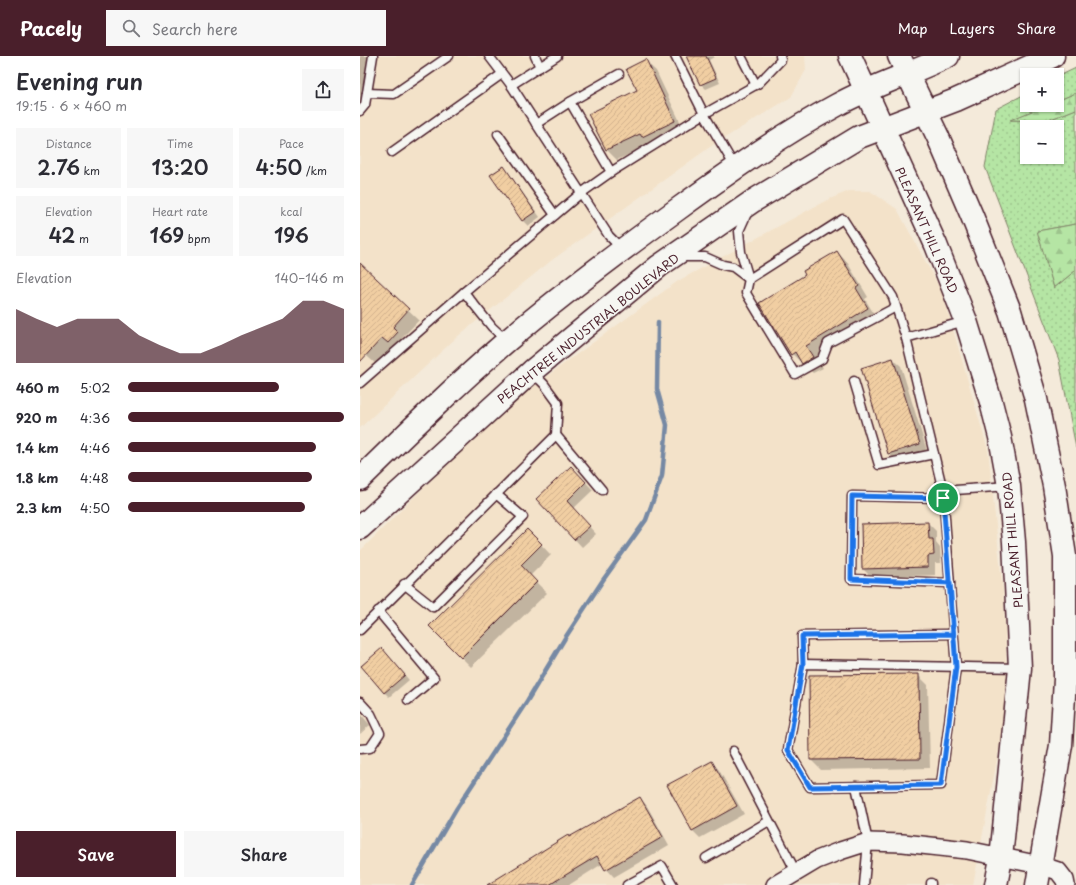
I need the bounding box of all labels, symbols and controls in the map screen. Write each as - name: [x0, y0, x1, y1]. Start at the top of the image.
- search box: [106, 10, 386, 46]
- text: Pacely: [20, 14, 82, 42]
- icon: search: [120, 17, 142, 39]
- text: Search here: [152, 17, 238, 40]
- text: Map: [898, 18, 928, 39]
- text: Layers: [950, 18, 995, 39]
- text: Share: [1017, 18, 1056, 39]
- text: Evening run: [16, 64, 143, 97]
- map controls: [1020, 68, 1064, 164]
- button: +: [1020, 68, 1064, 112]
- button: share: [302, 69, 344, 111]
- text: 19:15 · 6 × 460 m: [16, 96, 127, 115]
- button: −: [1020, 120, 1064, 164]
- text: Distance: [46, 135, 92, 152]
- text: Time: [167, 135, 193, 152]
- text: Pace: [279, 135, 304, 152]
- text: 2.76: [37, 152, 80, 182]
- text: 13:20: [152, 152, 208, 182]
- text: 4:50: [256, 152, 302, 182]
- text: km: [80, 162, 100, 179]
- text: /km: [302, 162, 327, 179]
- street label: PLEASANT HILL ROAD: [891, 164, 963, 296]
- text: Elevation: [45, 203, 92, 220]
- text: Heart rate: [152, 203, 208, 220]
- text: kcal: [280, 203, 302, 220]
- text: 42: [48, 220, 75, 250]
- text: 169: [149, 220, 184, 250]
- text: 196: [274, 220, 309, 250]
- text: m: [75, 230, 89, 247]
- text: bpm: [184, 230, 211, 247]
- street label: PEACHTREE INDUSTRIAL BOULEVARD: [493, 249, 683, 407]
- text: Elevation: [16, 268, 72, 287]
- text: 140–146 m: [274, 268, 344, 287]
- text: 460 m: [16, 378, 59, 397]
- text: 5:02: [80, 378, 110, 397]
- text: 920 m: [16, 408, 57, 427]
- text: 4:36: [80, 408, 110, 427]
- text: 1.4 km: [16, 438, 59, 457]
- text: 4:46: [80, 438, 110, 457]
- text: 1.8 km: [16, 468, 58, 487]
- text: 4:48: [80, 468, 109, 487]
- street label: PLEASANT HILL ROAD: [997, 471, 1027, 609]
- pin: [926, 481, 960, 515]
- icon: arrive: [932, 487, 954, 509]
- text: 2.3 km: [16, 498, 62, 517]
- text: 4:50: [80, 498, 110, 517]
- button: Save: [16, 831, 176, 877]
- button: Share: [184, 831, 344, 877]

